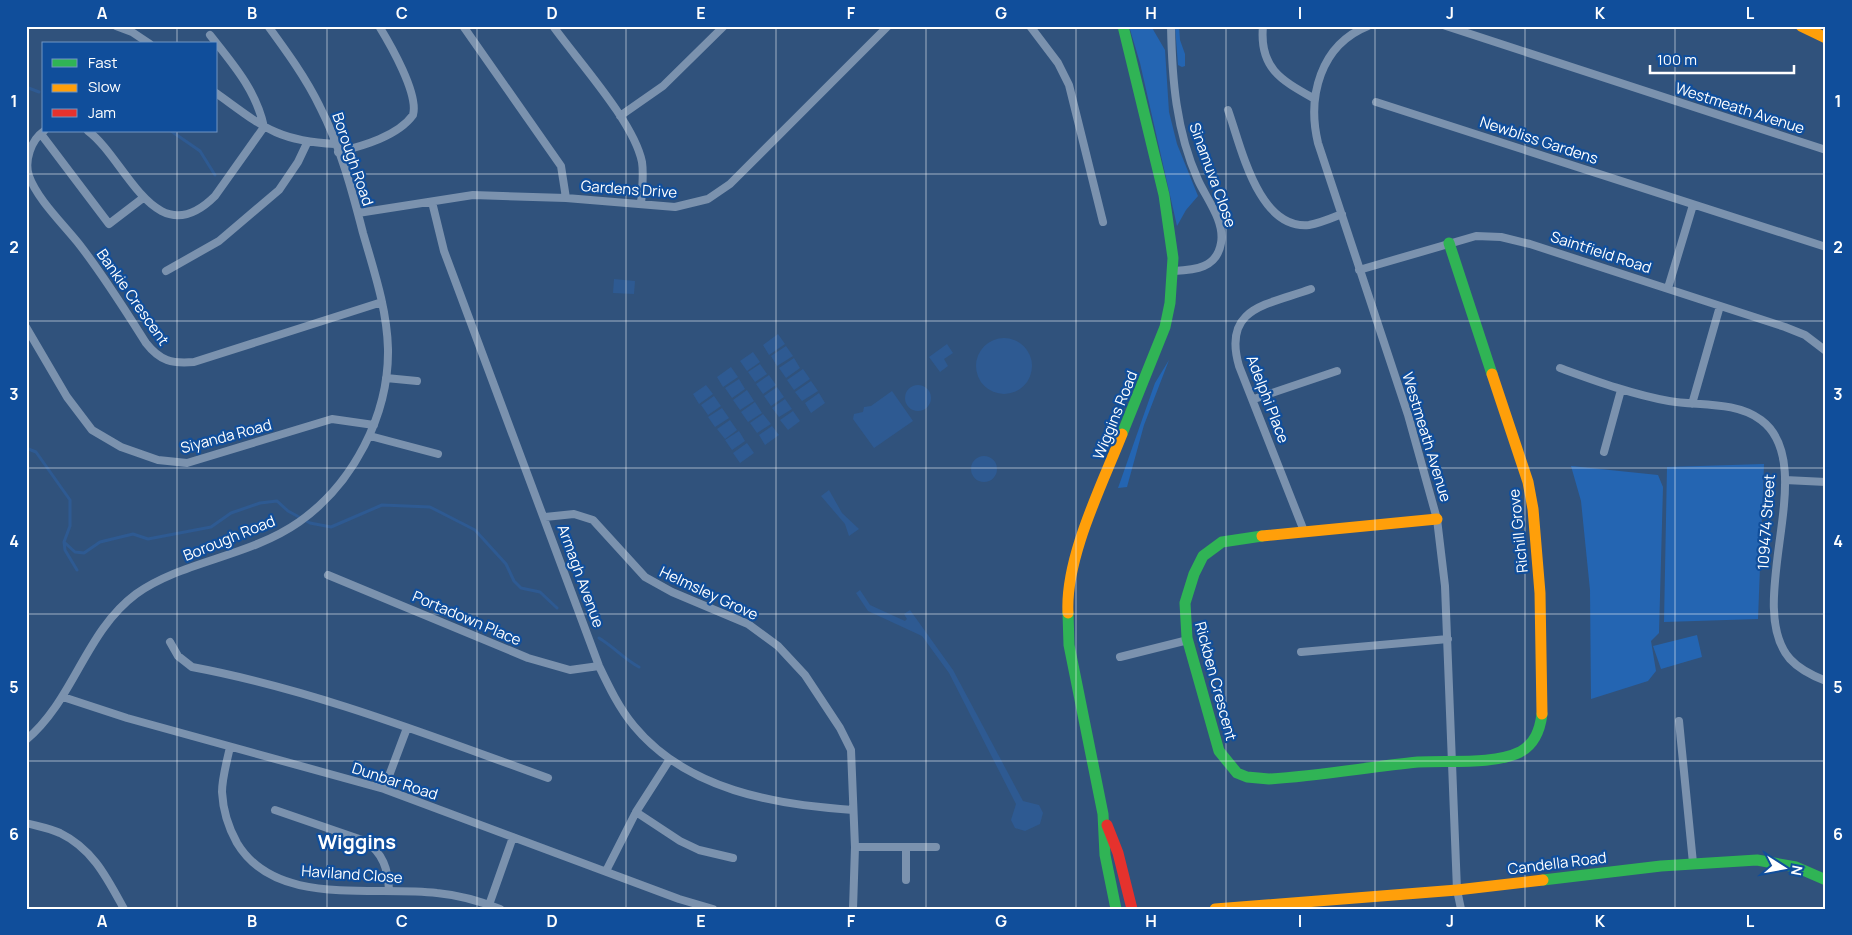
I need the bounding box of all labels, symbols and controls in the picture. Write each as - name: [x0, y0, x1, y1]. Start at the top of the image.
- text: A: [97, 2, 108, 24]
- text: B: [247, 2, 257, 24]
- text: C: [396, 2, 408, 24]
- text: D: [546, 2, 558, 24]
- text: E: [696, 2, 706, 24]
- text: F: [847, 2, 856, 24]
- text: G: [995, 2, 1007, 24]
- text: H: [1145, 2, 1157, 24]
- text: I: [1298, 2, 1302, 24]
- text: J: [1446, 2, 1454, 24]
- text: K: [1595, 2, 1606, 24]
- text: L: [1746, 2, 1755, 24]
- legend: [42, 42, 218, 132]
- scale bar: [1650, 42, 1793, 74]
- text: 100 m: [1657, 49, 1697, 70]
- text: Fast: [88, 52, 117, 73]
- text: Slow: [88, 76, 121, 97]
- street label: Westmeath Avenue: [1673, 77, 1808, 139]
- text: 1: [10, 90, 18, 112]
- text: 1: [1834, 90, 1842, 112]
- text: Jam: [88, 102, 116, 123]
- street label: Borough Road: [327, 110, 379, 208]
- street label: Newbliss Gardens: [1477, 111, 1601, 169]
- street label: Sinamuva Close: [1184, 120, 1242, 230]
- street label: Gardens Drive: [580, 175, 678, 203]
- street label: Saintfield Road: [1548, 226, 1654, 278]
- text: 2: [9, 236, 19, 258]
- text: 2: [1833, 236, 1843, 258]
- street label: Bankie Crescent: [92, 245, 174, 349]
- street label: Adelphi Place: [1242, 352, 1294, 446]
- street label: Wiggins Road: [1088, 368, 1142, 462]
- street label: Westmeath Avenue: [1397, 370, 1457, 505]
- text: 3: [9, 383, 19, 405]
- text: 3: [1833, 383, 1843, 405]
- street label: Siyanda Road: [178, 414, 274, 458]
- street label: 109474 Street: [1752, 473, 1780, 571]
- street label: Richill Grove: [1503, 488, 1533, 574]
- street label: Borough Road: [180, 510, 278, 566]
- street label: Armagh Avenue: [553, 522, 609, 631]
- text: 4: [9, 530, 19, 552]
- text: 4: [1833, 530, 1843, 552]
- street label: Helmsley Grove: [656, 561, 762, 625]
- street label: Portadown Place: [409, 586, 525, 650]
- street label: Rickben Crescent: [1190, 619, 1242, 743]
- text: 5: [9, 676, 19, 698]
- text: 5: [1833, 676, 1843, 698]
- street label: Dunbar Road: [349, 757, 441, 805]
- text: 6: [9, 823, 19, 845]
- text: 6: [1833, 823, 1843, 845]
- district label: Wiggins: [318, 828, 396, 855]
- north arrow: [1760, 842, 1810, 892]
- street label: Candella Road: [1506, 847, 1608, 879]
- street label: Haviland Close: [301, 860, 404, 888]
- text: N: [1787, 864, 1808, 877]
- text: A: [97, 910, 108, 932]
- text: B: [247, 910, 257, 932]
- text: C: [396, 910, 408, 932]
- text: D: [546, 910, 558, 932]
- text: E: [696, 910, 706, 932]
- text: F: [847, 910, 856, 932]
- text: G: [995, 910, 1007, 932]
- text: H: [1145, 910, 1157, 932]
- text: I: [1298, 910, 1302, 932]
- text: J: [1446, 910, 1454, 932]
- text: K: [1595, 910, 1606, 932]
- text: L: [1746, 910, 1755, 932]

